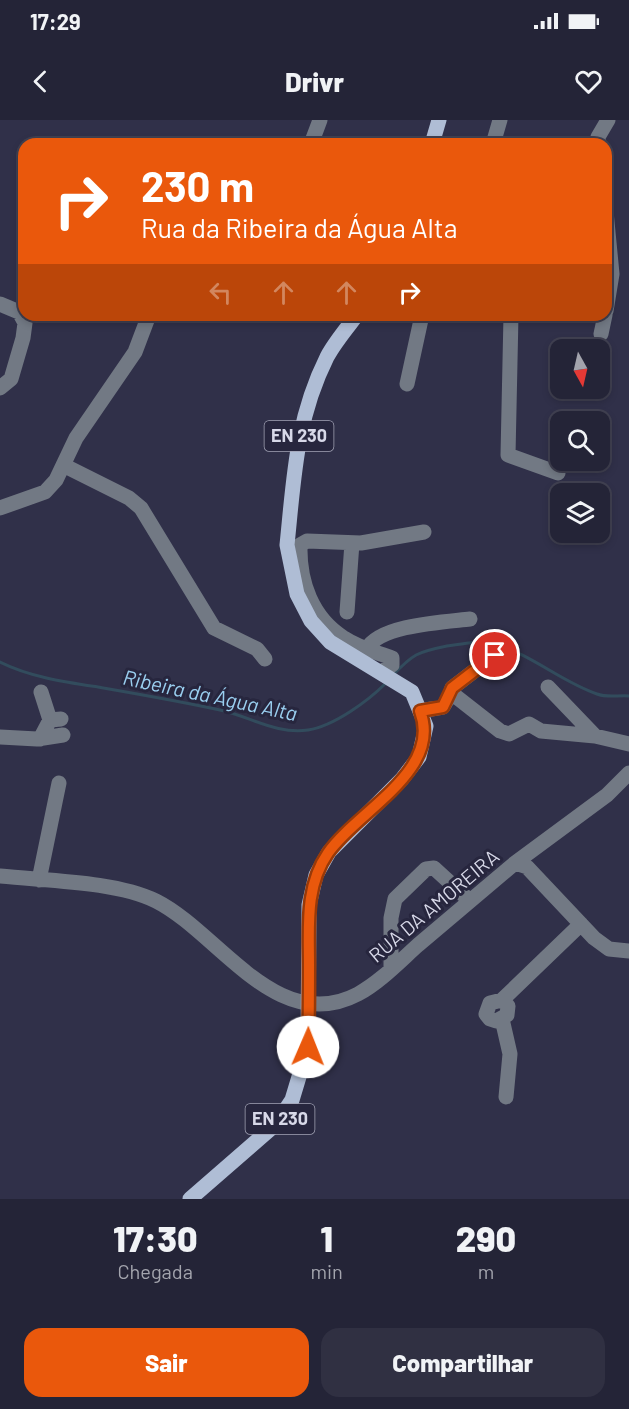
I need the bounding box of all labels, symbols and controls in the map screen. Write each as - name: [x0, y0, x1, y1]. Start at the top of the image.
- text: 17:29: [30, 8, 81, 34]
- icon: back: [24, 65, 57, 98]
- text: Drivr: [285, 65, 344, 97]
- icon: heart: [572, 65, 605, 98]
- text: 230 m: [141, 160, 254, 210]
- icon: right: [42, 162, 120, 240]
- text: Rua da Ribeira da Água Alta: [141, 211, 457, 243]
- icon: left: [204, 276, 237, 309]
- icon: ahead: [267, 276, 300, 309]
- icon: ahead: [330, 276, 363, 309]
- icon: right: [393, 276, 426, 309]
- north arrow: [550, 339, 610, 399]
- map controls: [550, 339, 610, 543]
- button: search: [550, 411, 610, 471]
- road number: EN 230: [264, 421, 334, 451]
- button: layers: [550, 483, 610, 543]
- pin: [469, 629, 520, 680]
- icon: arrive: [478, 638, 511, 671]
- water label: Ribeira da Água Alta: [121, 664, 300, 725]
- street label: RUA DA AMOREIRA: [363, 844, 503, 967]
- position arrow: [276, 1015, 340, 1079]
- road number: EN 230: [246, 1104, 314, 1134]
- text: 17:30: [113, 1216, 198, 1259]
- text: 1: [320, 1216, 333, 1259]
- text: 290: [456, 1216, 516, 1259]
- text: Chegada: [117, 1259, 193, 1283]
- text: min: [310, 1259, 343, 1283]
- text: m: [478, 1259, 494, 1283]
- button: Sair: [24, 1328, 309, 1397]
- button: Compartilhar: [321, 1328, 605, 1397]

